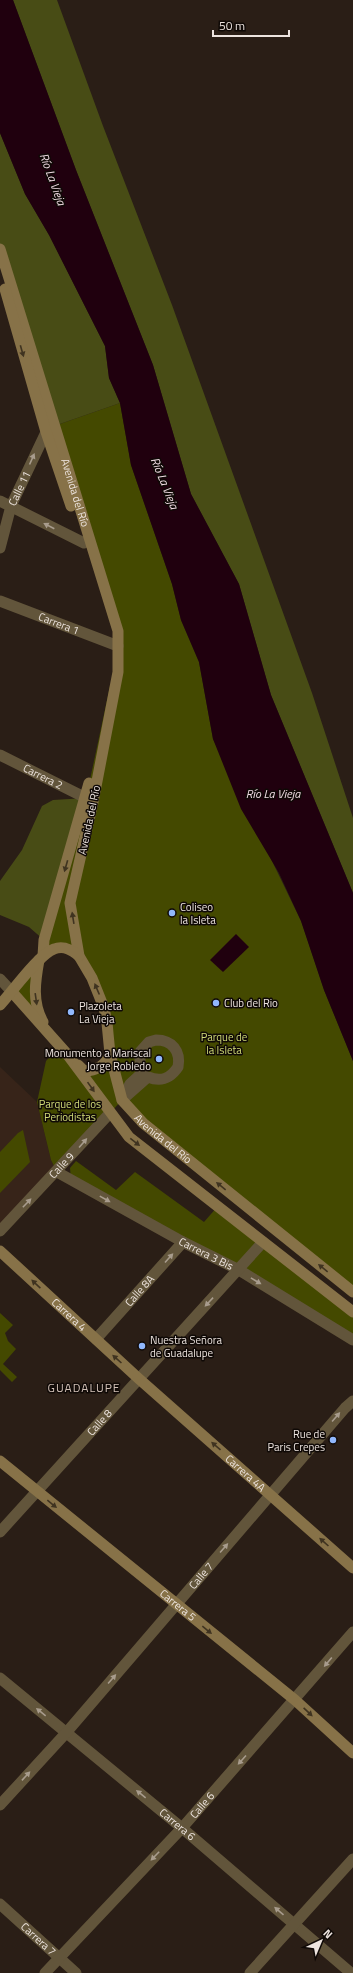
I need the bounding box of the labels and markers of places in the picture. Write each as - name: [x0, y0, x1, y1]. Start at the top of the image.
- place label: Coliseo la Isleta: [180, 899, 216, 928]
- marker: Coliseo la Isleta: [167, 908, 177, 918]
- place label: Club del Rio: [224, 995, 278, 1011]
- place label: Plazoleta La Vieja: [79, 998, 122, 1027]
- marker: Club del Rio: [211, 998, 221, 1008]
- marker: Plazoleta La Vieja: [66, 1007, 76, 1017]
- place label: Monumento a Mariscal Jorge Robledo: [45, 1045, 151, 1074]
- marker: Monumento a Mariscal Jorge Robledo: [154, 1054, 164, 1064]
- place label: Nuestra Señora de Guadalupe: [150, 1332, 223, 1361]
- marker: Nuestra Señora de Guadalupe: [137, 1341, 147, 1351]
- place label: Rue de Paris Crepes: [268, 1426, 325, 1455]
- marker: Rue de Paris Crepes: [328, 1435, 338, 1445]

